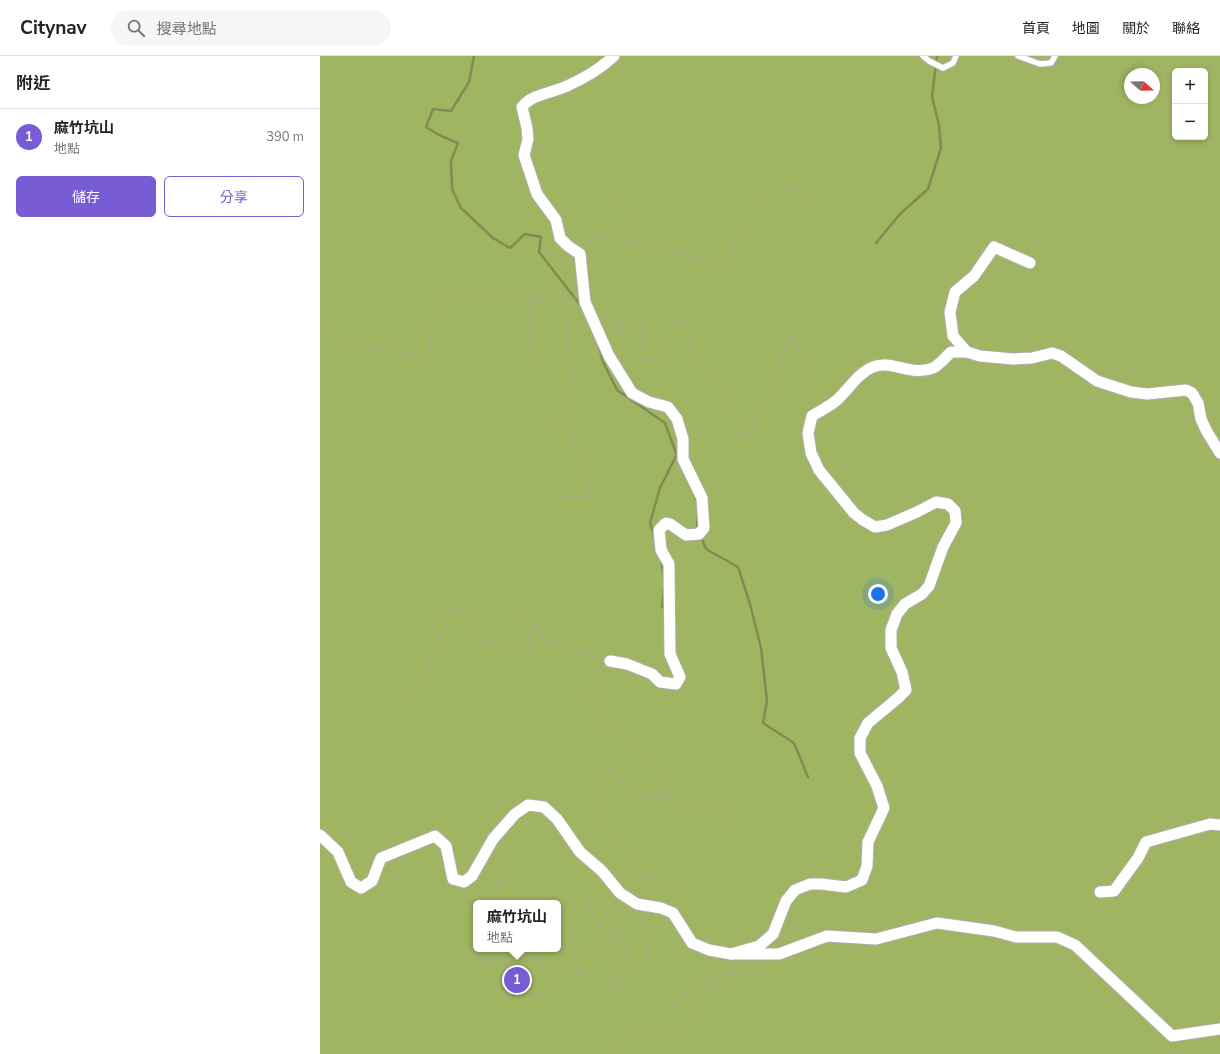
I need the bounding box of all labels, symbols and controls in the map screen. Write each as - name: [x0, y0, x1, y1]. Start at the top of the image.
- search box: [111, 10, 391, 46]
- text: Citynav: [20, 15, 87, 41]
- icon: search: [125, 17, 147, 39]
- text: 搜尋地點: [157, 19, 217, 39]
- text: 首頁: [1022, 19, 1050, 38]
- text: 地圖: [1072, 19, 1100, 38]
- text: 關於: [1122, 19, 1150, 38]
- text: 聯絡: [1172, 19, 1200, 38]
- north arrow: [1124, 68, 1160, 104]
- map controls: [1172, 68, 1208, 140]
- button: +: [1172, 68, 1208, 104]
- text: 附近: [16, 72, 50, 95]
- button: −: [1172, 104, 1208, 140]
- text: 麻竹坑山: [54, 118, 114, 138]
- text: 1: [25, 128, 33, 146]
- text: 390 m: [266, 128, 304, 146]
- text: 地點: [54, 140, 80, 158]
- button: 儲存: [16, 176, 156, 217]
- button: 分享: [164, 176, 304, 217]
- your location: [868, 584, 888, 604]
- popup: [473, 900, 561, 952]
- text: 麻竹坑山: [487, 907, 547, 927]
- text: 地點: [487, 929, 513, 947]
- pin: 1: [504, 965, 530, 995]

